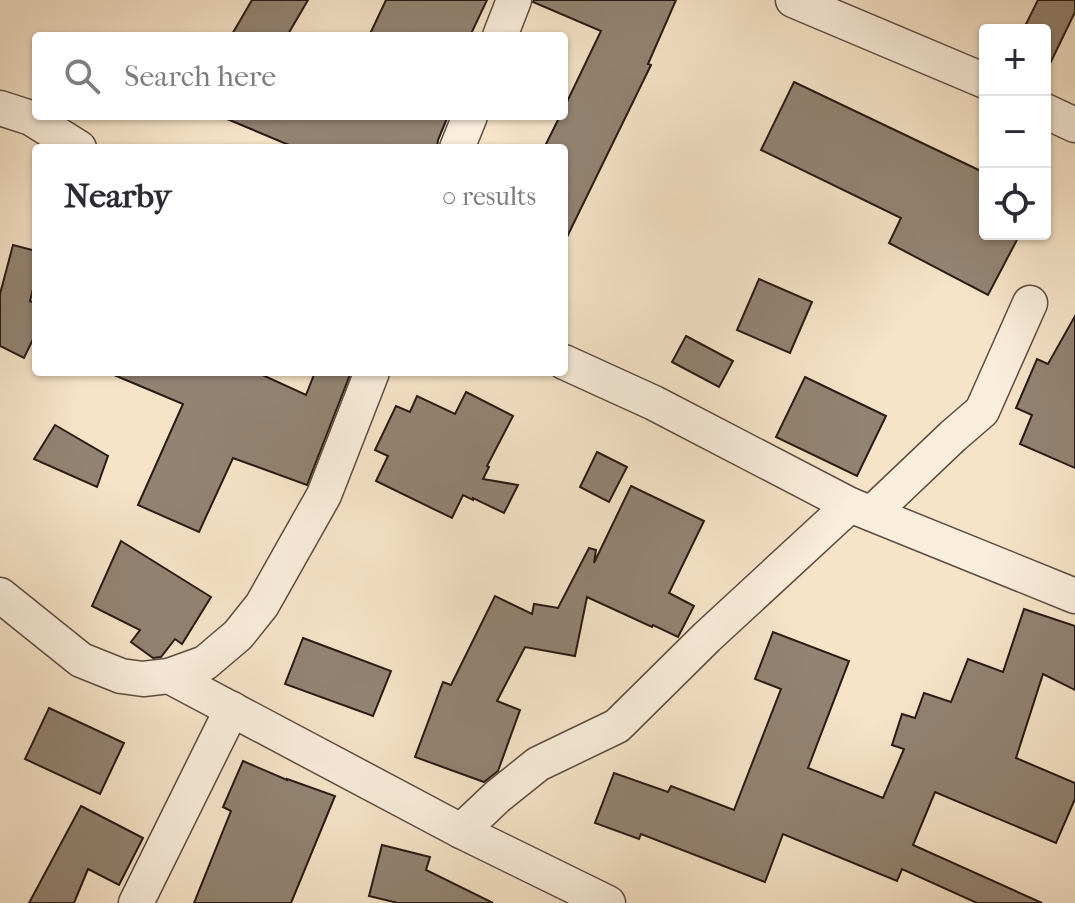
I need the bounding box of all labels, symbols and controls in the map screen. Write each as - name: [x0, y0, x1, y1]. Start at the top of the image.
- map controls: [979, 24, 1051, 240]
- button: +: [979, 24, 1051, 96]
- search box: [32, 32, 568, 120]
- icon: search: [60, 54, 104, 98]
- text: Search here: [124, 59, 276, 94]
- button: −: [979, 96, 1051, 168]
- button: locate: [979, 168, 1051, 240]
- text: Nearby: [64, 176, 171, 216]
- text: 0 results: [442, 181, 536, 212]

